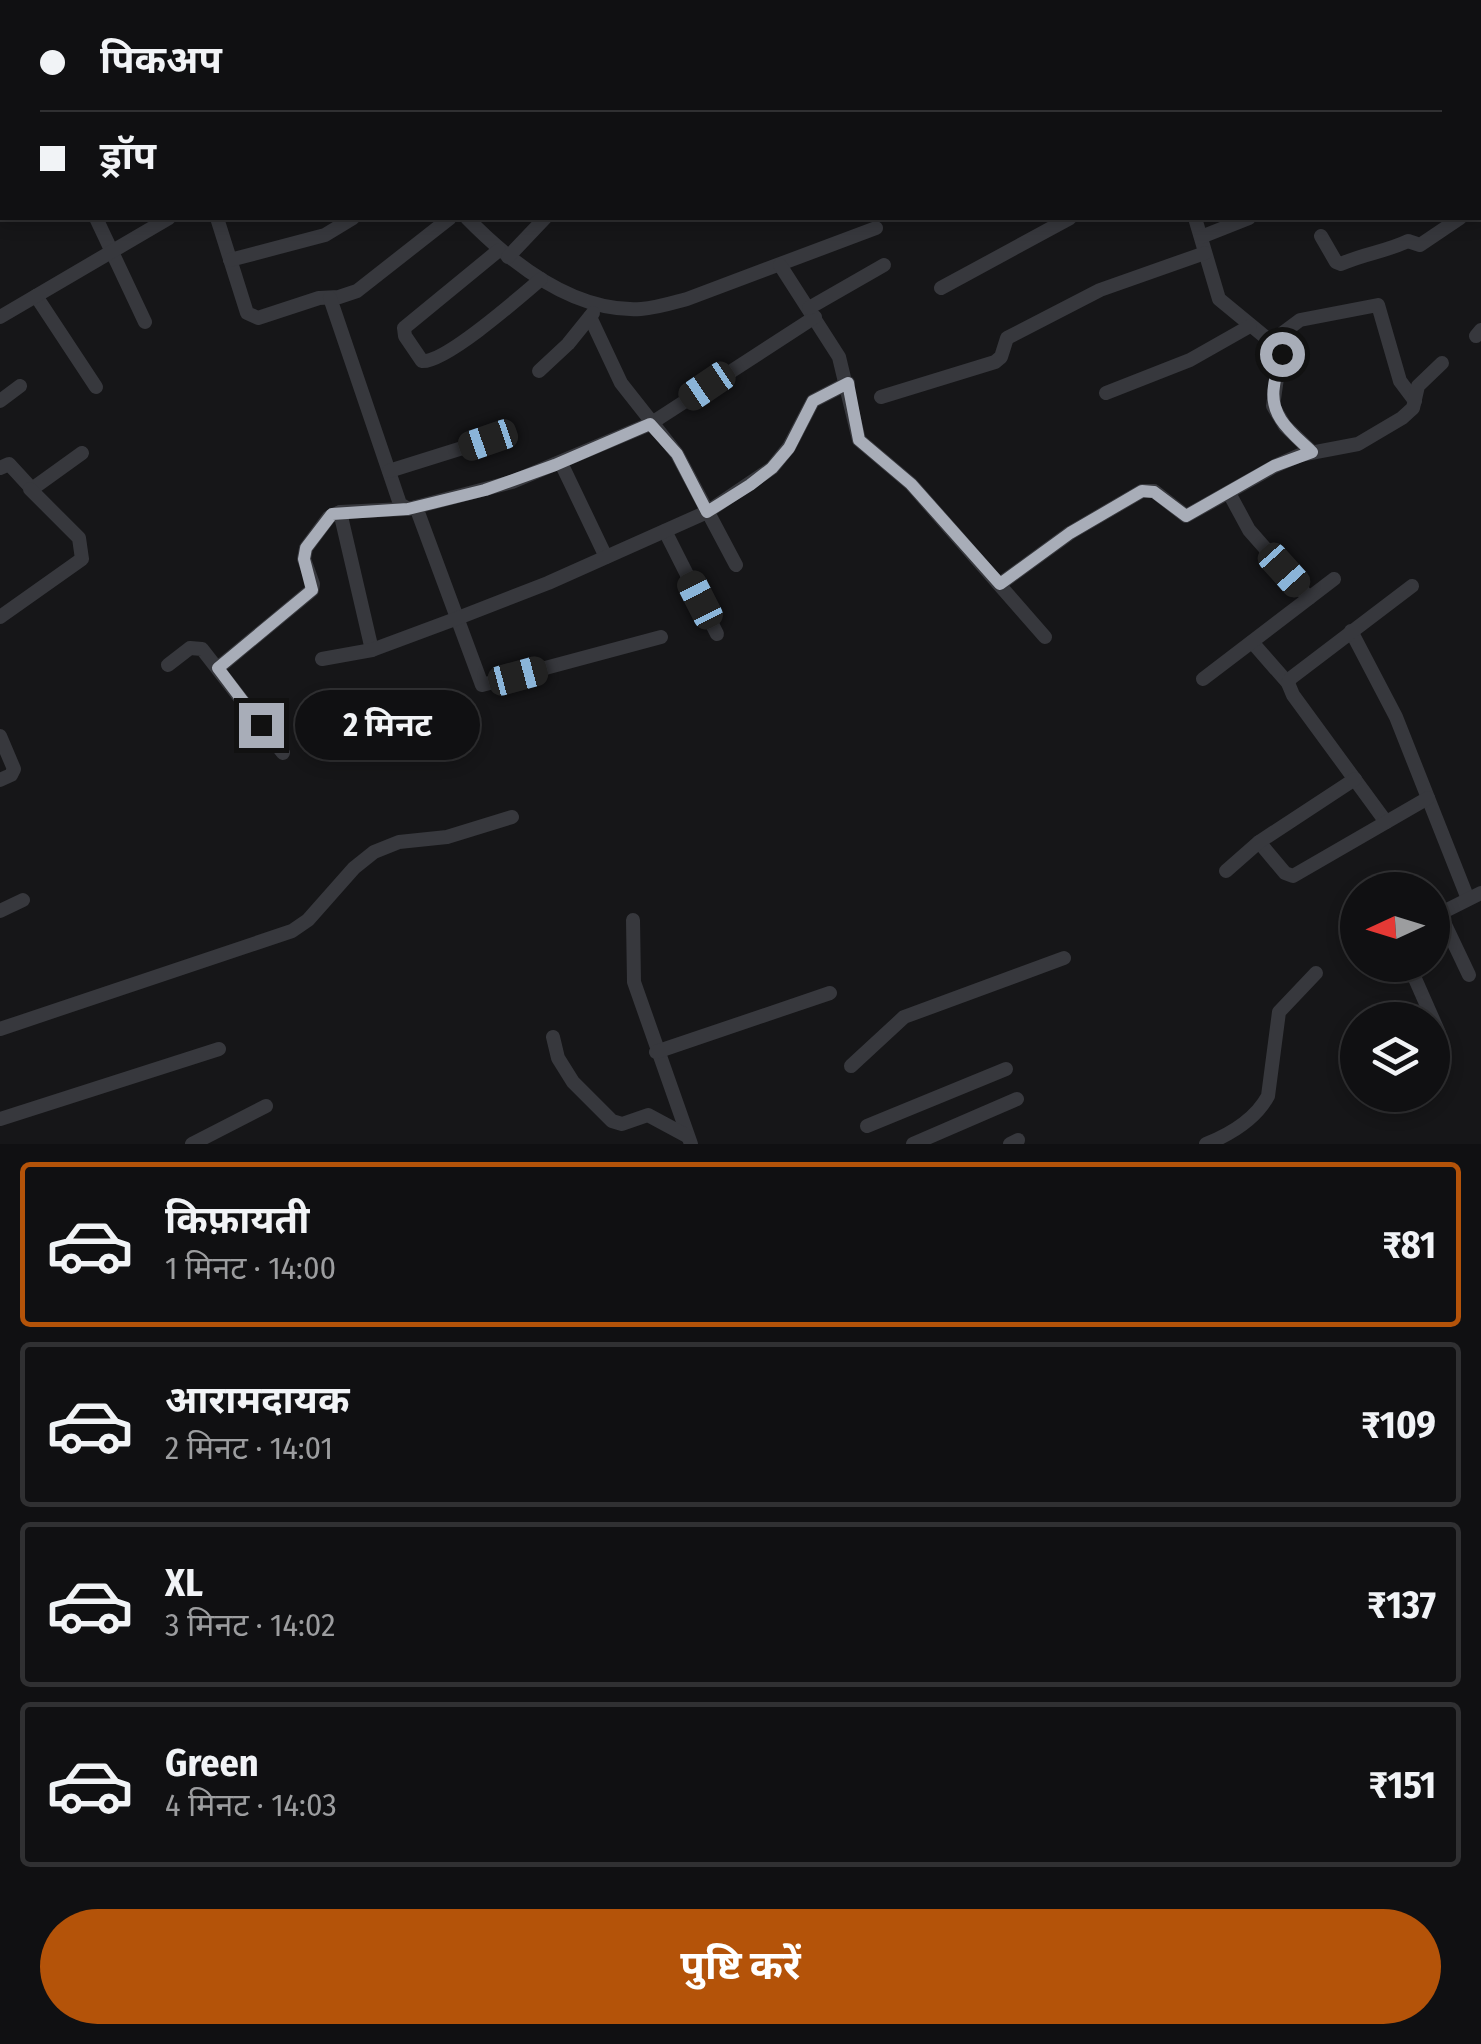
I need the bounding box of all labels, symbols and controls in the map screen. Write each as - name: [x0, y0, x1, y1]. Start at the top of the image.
- text: पिकअप: [100, 37, 222, 83]
- text: ड्रॉप: [100, 133, 156, 179]
- route start: [1260, 332, 1305, 377]
- car: [674, 357, 740, 415]
- car: [455, 416, 521, 464]
- car: [1253, 538, 1315, 602]
- car: [673, 566, 727, 634]
- car: [485, 654, 551, 698]
- callout: 2 मिनट: [296, 690, 481, 760]
- route end: [239, 703, 284, 748]
- text: 2 मिनट: [343, 706, 432, 744]
- north arrow: [1340, 872, 1450, 982]
- map controls: [1340, 872, 1450, 1112]
- button: layers: [1340, 1002, 1450, 1112]
- text: किफ़ायती: [165, 1197, 309, 1243]
- icon: car: [45, 1200, 135, 1290]
- text: ₹81: [1383, 1222, 1436, 1268]
- text: 1 मिनट · 14:00: [165, 1249, 336, 1287]
- text: आरामदायक: [165, 1377, 349, 1423]
- icon: car: [45, 1380, 135, 1470]
- text: ₹109: [1361, 1402, 1436, 1448]
- text: 2 मिनट · 14:01: [165, 1429, 333, 1467]
- icon: car: [45, 1560, 135, 1650]
- text: XL: [165, 1560, 203, 1606]
- text: ₹137: [1367, 1582, 1436, 1628]
- text: 3 मिनट · 14:02: [165, 1606, 335, 1644]
- icon: car: [45, 1740, 135, 1830]
- text: Green: [165, 1740, 259, 1786]
- text: ₹151: [1369, 1762, 1436, 1808]
- text: 4 मिनट · 14:03: [165, 1786, 337, 1824]
- button: पुष्टि करें: [40, 1909, 1441, 2024]

